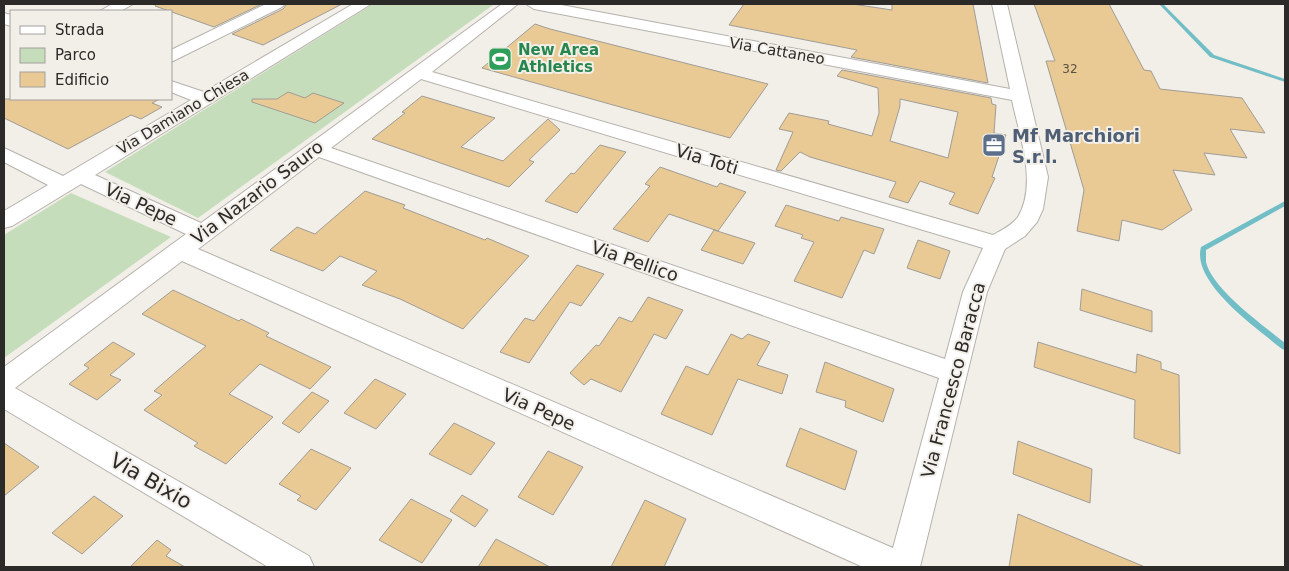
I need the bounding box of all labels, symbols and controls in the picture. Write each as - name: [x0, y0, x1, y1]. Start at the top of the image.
- legend: [10, 10, 172, 100]
- text: Strada: [55, 21, 104, 39]
- street label: Via Cattaneo: [728, 34, 826, 68]
- place label: New Area Athletics: [518, 41, 599, 76]
- text: Parco: [55, 46, 96, 64]
- sports icon: New Area Athletics: [487, 46, 513, 72]
- house number: 32: [1062, 62, 1078, 76]
- street label: Via Damiano Chiesa: [114, 66, 252, 158]
- text: Edificio: [55, 71, 109, 89]
- place label: Mf Marchiori S.r.l.: [1012, 125, 1140, 167]
- office icon: Mf Marchiori S.r.l.: [981, 132, 1007, 158]
- street label: Via Nazario Sauro: [187, 136, 327, 248]
- street label: Via Toti: [673, 140, 741, 178]
- street label: Via Pepe: [101, 178, 181, 230]
- street label: Via Pellico: [589, 236, 681, 286]
- street label: Via Francesco Baracca: [917, 280, 989, 480]
- street label: Via Pepe: [499, 384, 579, 434]
- street label: Via Bixio: [106, 448, 196, 514]

